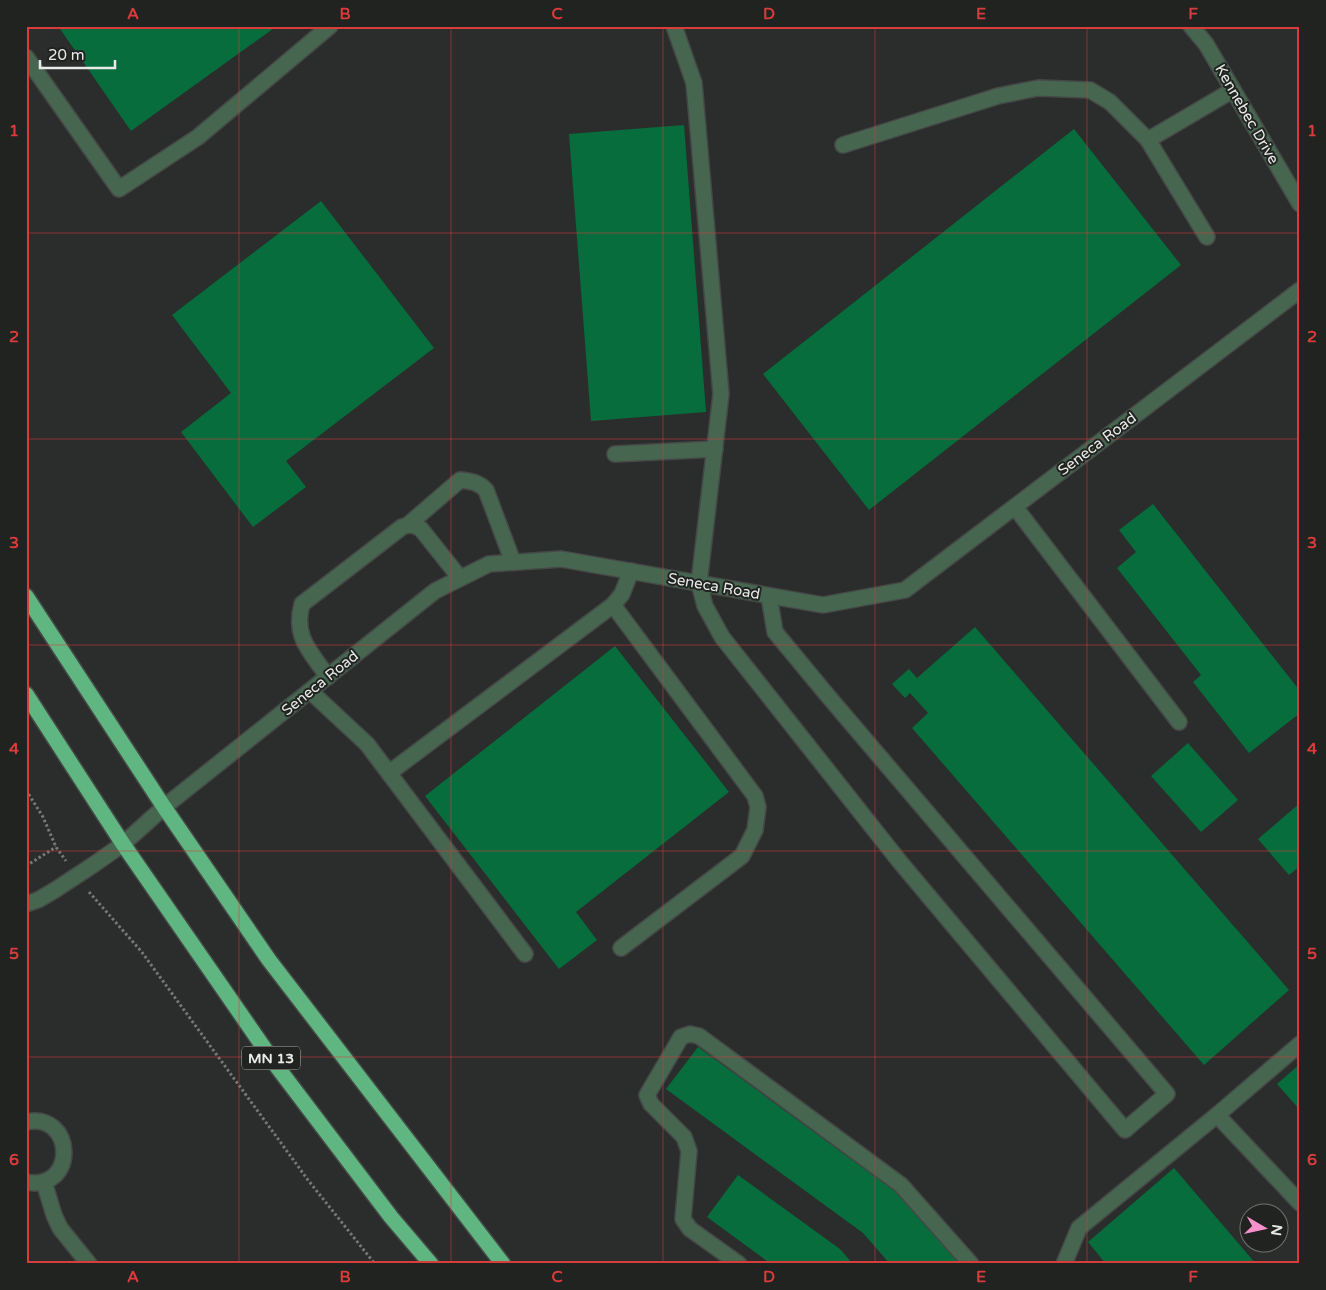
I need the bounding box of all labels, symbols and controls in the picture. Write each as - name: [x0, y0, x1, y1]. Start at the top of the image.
- text: A: [127, 4, 139, 24]
- text: B: [339, 4, 351, 24]
- text: C: [551, 4, 563, 24]
- text: D: [763, 4, 775, 24]
- text: E: [976, 4, 986, 24]
- text: F: [1188, 4, 1198, 24]
- scale bar: [40, 38, 115, 70]
- text: 20 m: [48, 46, 85, 64]
- street label: Kennebec Drive: [1211, 61, 1283, 167]
- text: 1: [9, 121, 19, 141]
- text: 1: [1307, 121, 1317, 141]
- text: 2: [9, 327, 19, 347]
- text: 2: [1307, 327, 1317, 347]
- street label: Seneca Road: [1054, 409, 1140, 479]
- text: 3: [9, 533, 19, 553]
- text: 3: [1307, 533, 1317, 553]
- street label: Seneca Road: [666, 569, 762, 603]
- street label: Seneca Road: [278, 647, 362, 719]
- text: 4: [9, 739, 19, 759]
- text: 4: [1307, 739, 1317, 759]
- text: 5: [9, 944, 19, 964]
- text: 5: [1307, 944, 1317, 964]
- road number: MN 13: [242, 1046, 300, 1070]
- text: 6: [9, 1150, 19, 1170]
- text: 6: [1307, 1150, 1317, 1170]
- north arrow: [1238, 1202, 1288, 1252]
- text: N: [1267, 1223, 1286, 1237]
- text: A: [127, 1267, 139, 1287]
- text: B: [339, 1267, 351, 1287]
- text: C: [551, 1267, 563, 1287]
- text: D: [763, 1267, 775, 1287]
- text: E: [976, 1267, 986, 1287]
- text: F: [1188, 1267, 1198, 1287]

